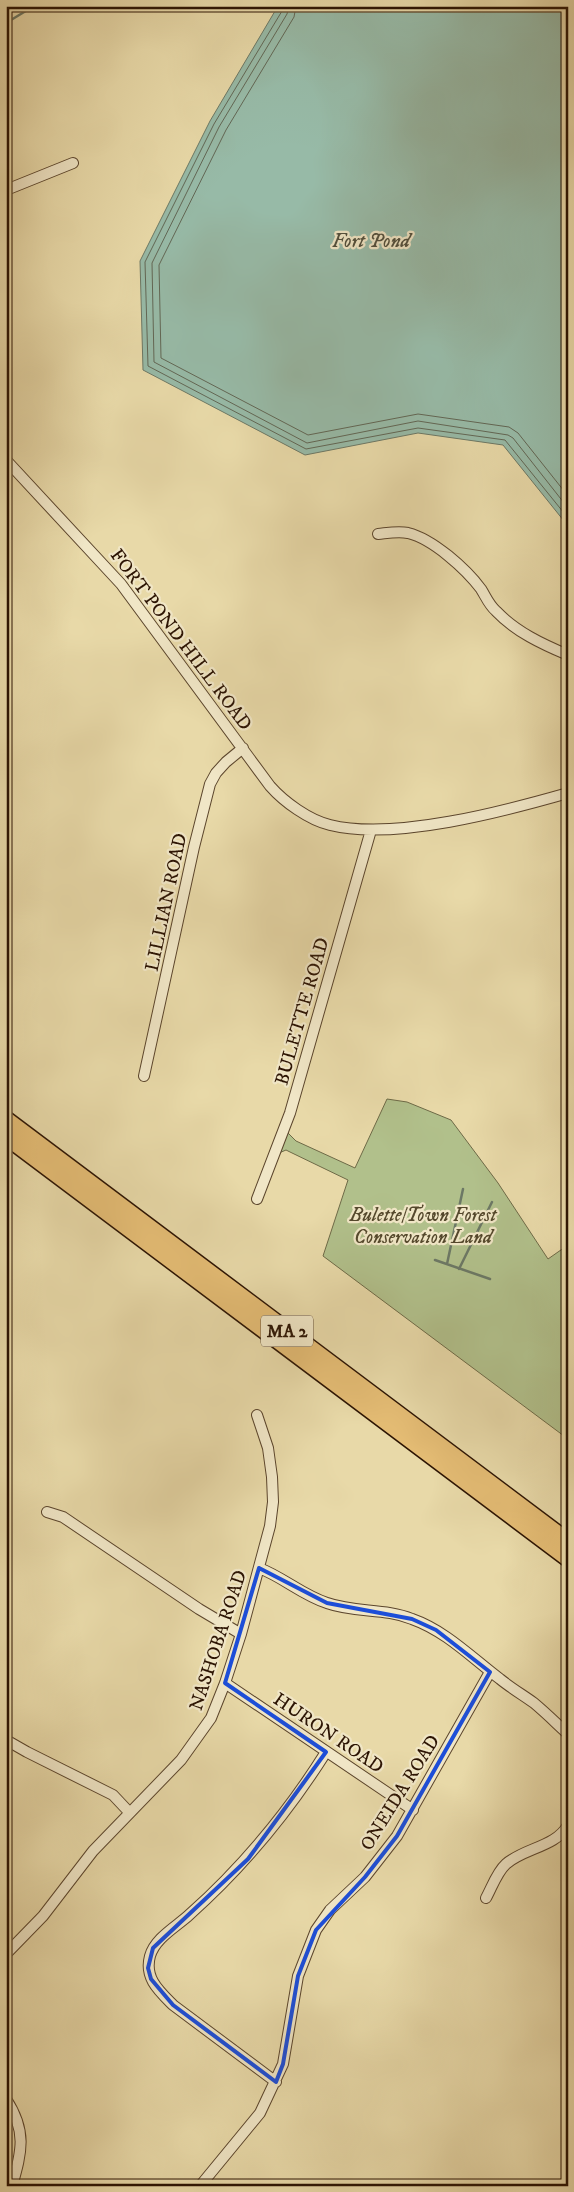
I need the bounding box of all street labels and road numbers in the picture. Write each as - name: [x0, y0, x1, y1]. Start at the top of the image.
- street label: FORT POND HILL ROAD: [105, 545, 257, 735]
- street label: LILLIAN ROAD: [141, 831, 192, 973]
- street label: BULETTE ROAD: [270, 935, 335, 1088]
- road number: MA 2: [261, 1315, 313, 1346]
- street label: NASHOBA ROAD: [185, 1567, 252, 1714]
- street label: HURON ROAD: [269, 1688, 388, 1779]
- street label: ONEIDA ROAD: [355, 1731, 445, 1855]

